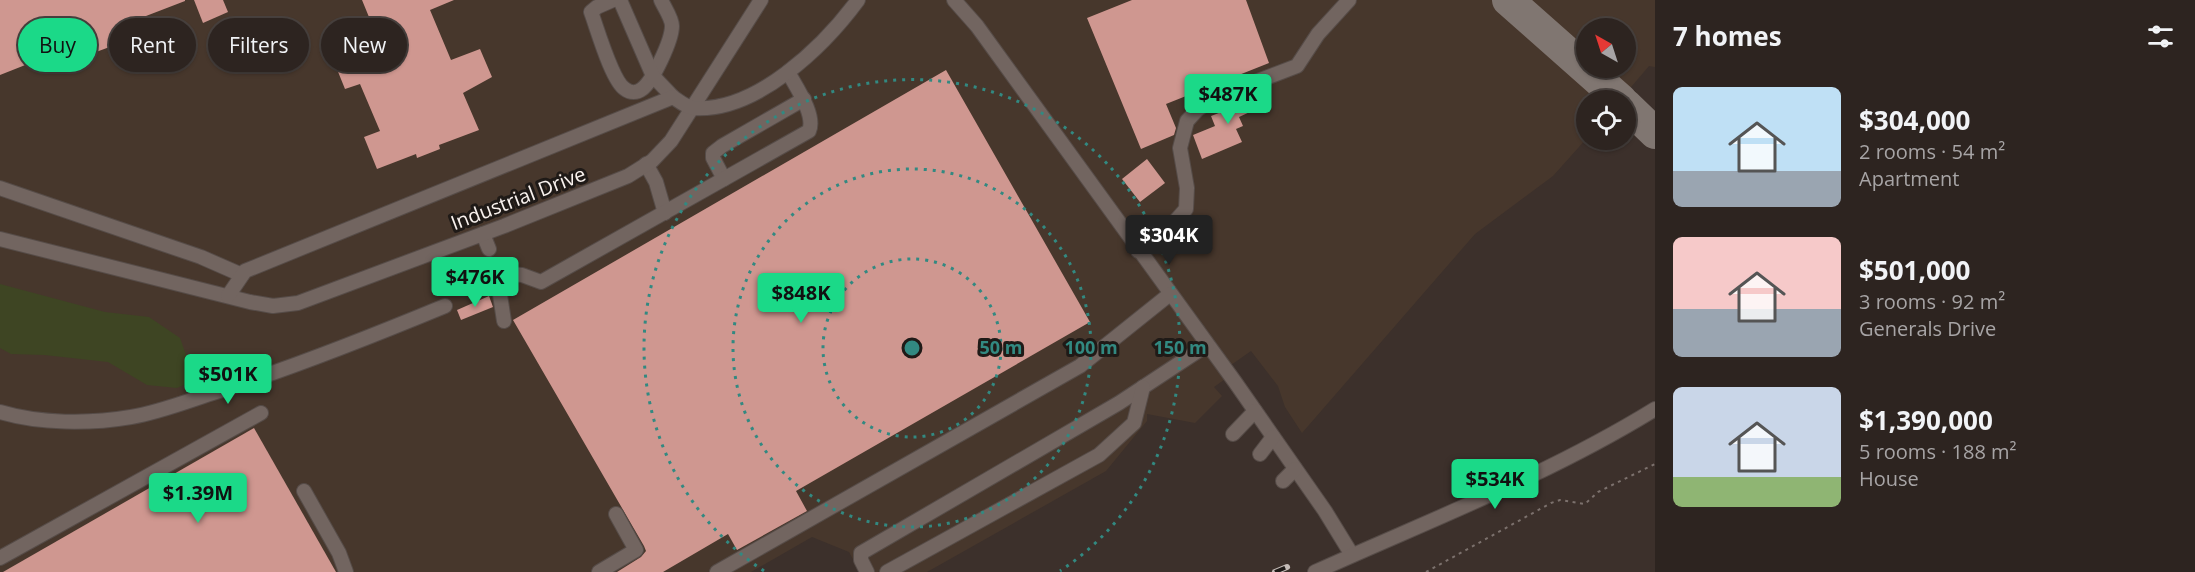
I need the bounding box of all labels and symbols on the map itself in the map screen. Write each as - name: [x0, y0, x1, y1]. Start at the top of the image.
- north arrow: [1576, 18, 1636, 78]
- pin: $487K: [1186, 74, 1270, 125]
- street label: Industrial Drive: [447, 160, 589, 236]
- pin: $304K: [1127, 215, 1211, 266]
- pin: $476K: [433, 257, 517, 308]
- pin: $848K: [759, 273, 843, 324]
- text: 50 m: [980, 335, 1022, 359]
- text: 100 m: [1064, 335, 1118, 359]
- text: 150 m: [1153, 335, 1207, 359]
- centre of rings: [902, 338, 922, 358]
- pin: $501K: [186, 354, 270, 405]
- pin: $534K: [1453, 459, 1537, 510]
- pin: $1.39M: [149, 473, 247, 524]

